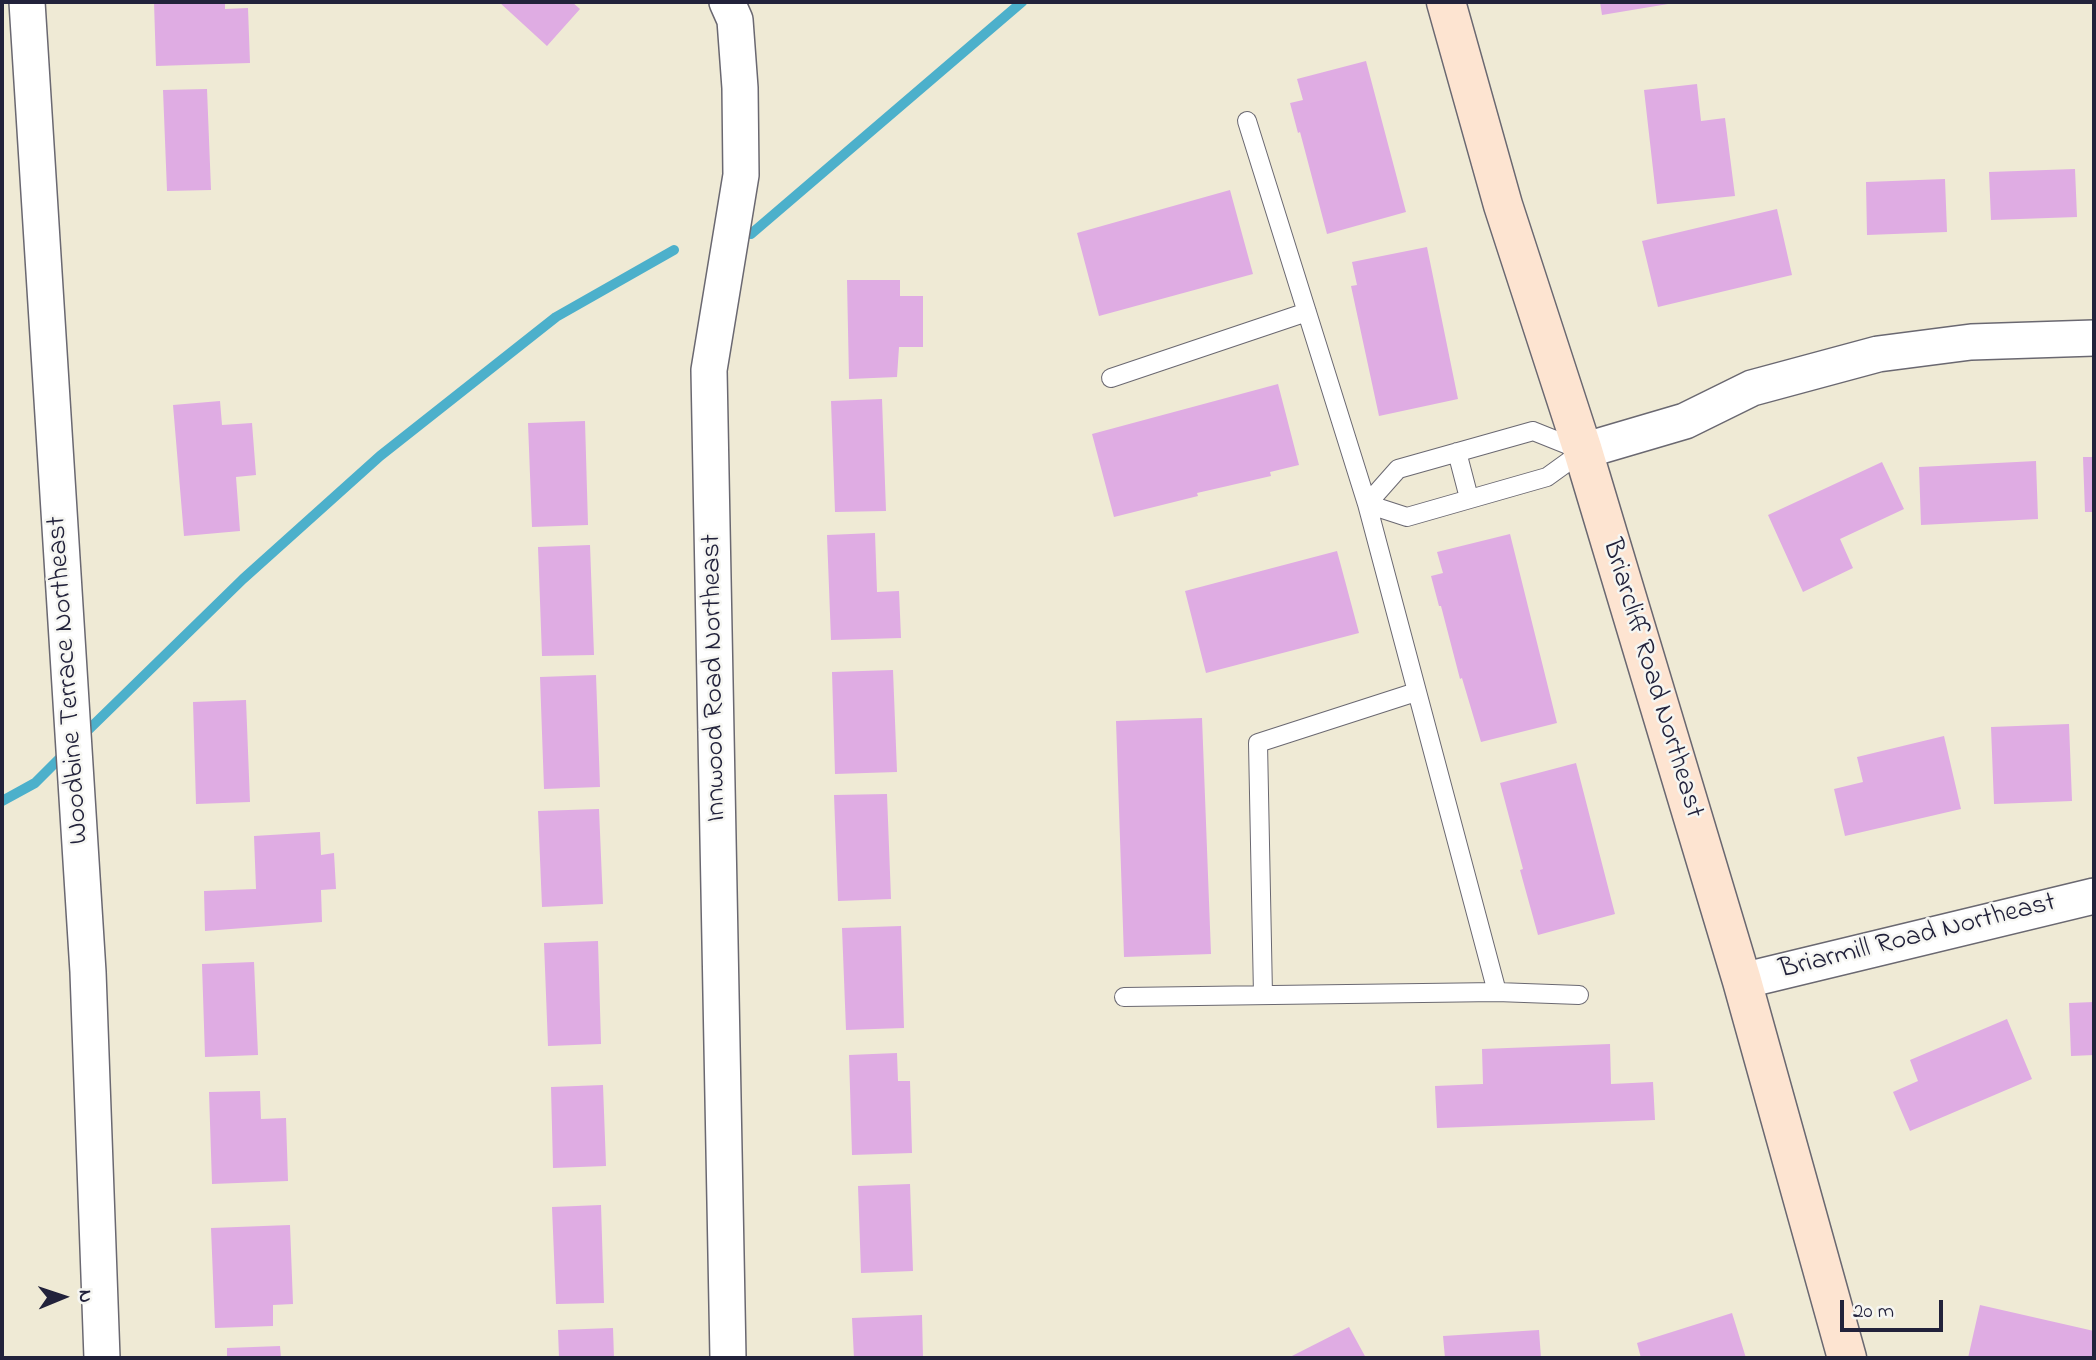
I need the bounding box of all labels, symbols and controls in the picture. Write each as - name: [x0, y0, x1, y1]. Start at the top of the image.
- street label: Woodbine Terrace Northeast: [42, 515, 98, 845]
- street label: Innwood Road Northeast: [697, 534, 735, 822]
- street label: Briarcliff Road Northeast: [1593, 536, 1709, 822]
- street label: Briarmill Road Northeast: [1776, 887, 2060, 989]
- north arrow: [28, 1262, 98, 1332]
- scale bar: [1844, 1286, 1947, 1330]
- text: N: [71, 1289, 98, 1303]
- text: 20 m: [1853, 1297, 1894, 1327]

